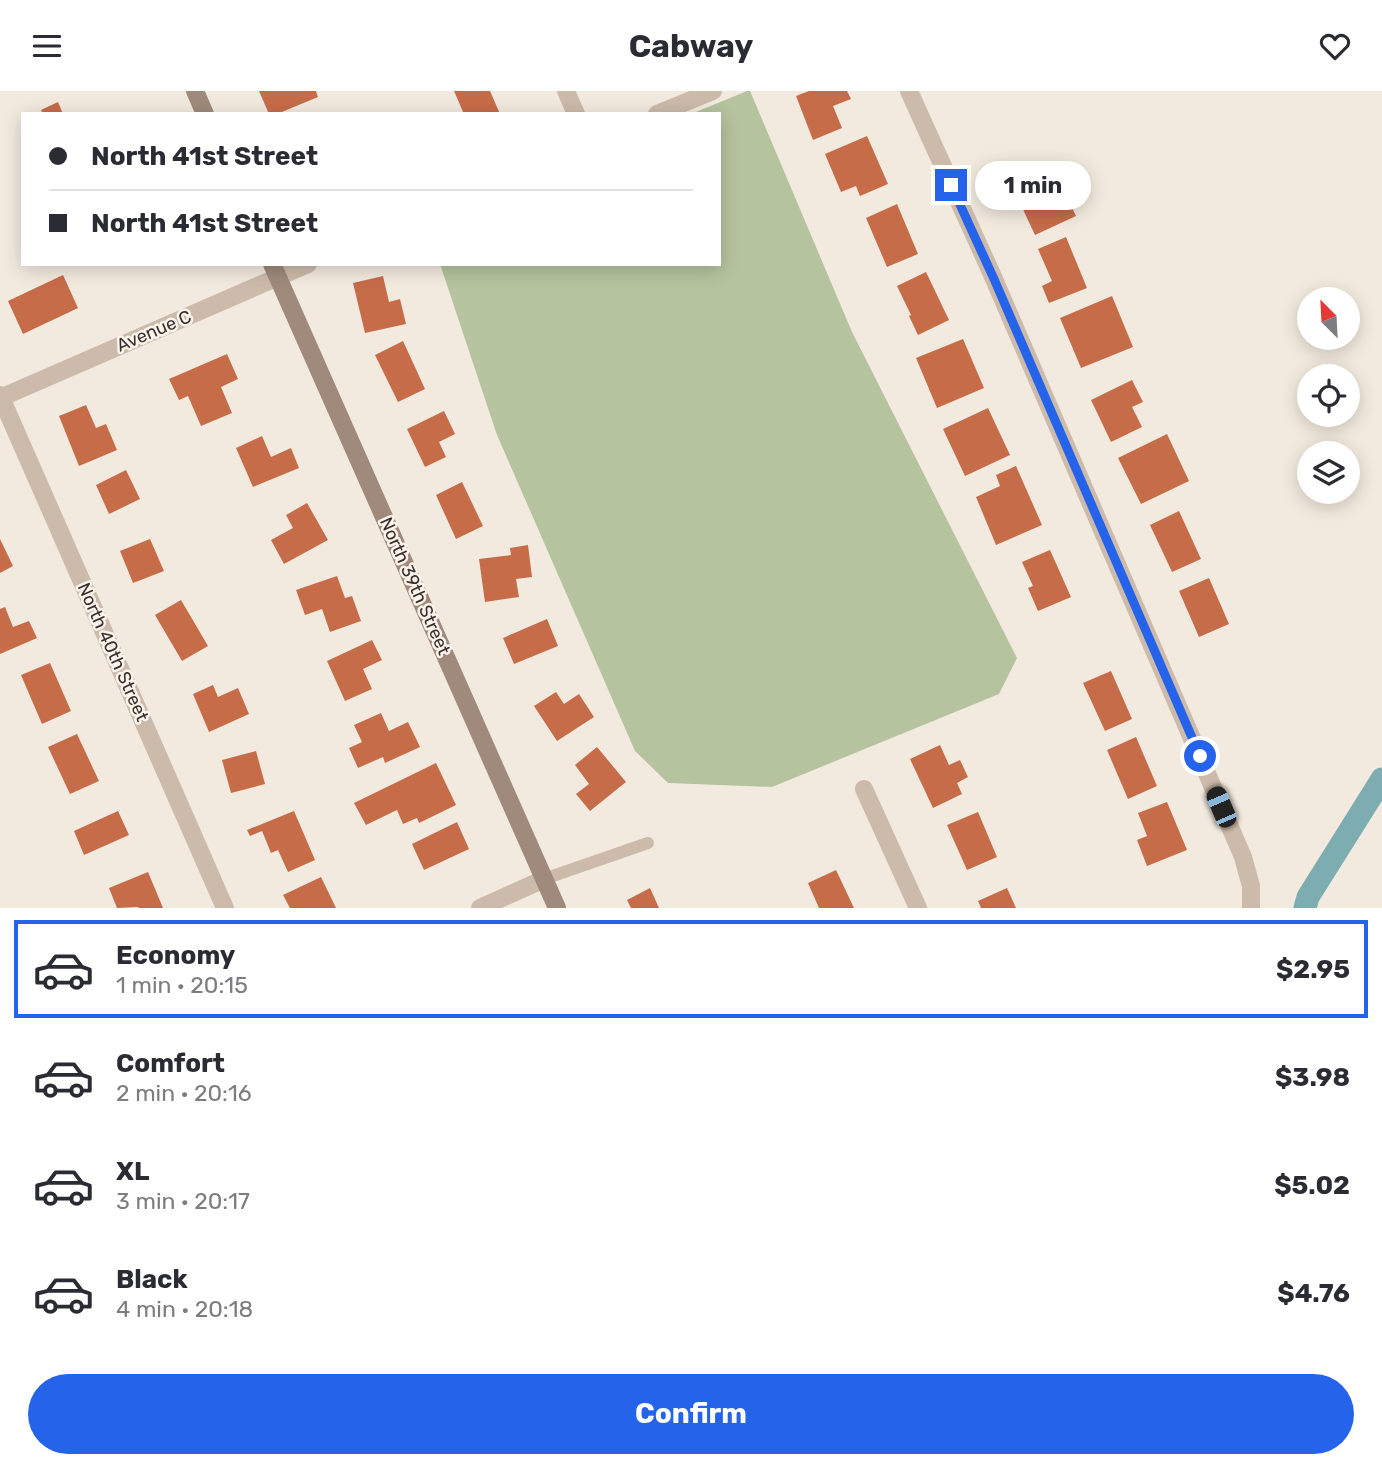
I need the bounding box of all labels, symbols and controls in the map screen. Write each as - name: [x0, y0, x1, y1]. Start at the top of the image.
- icon: menu: [28, 27, 66, 65]
- text: Cabway: [629, 27, 753, 65]
- icon: heart: [1316, 27, 1354, 65]
- text: North 41st Street: [91, 141, 318, 172]
- callout: 1 min: [976, 161, 1091, 210]
- route end: [935, 169, 967, 201]
- text: 1 min: [1004, 171, 1062, 199]
- text: North 41st Street: [91, 208, 318, 239]
- north arrow: [1297, 287, 1360, 350]
- map controls: [1297, 287, 1360, 504]
- street label: Avenue C: [113, 305, 195, 357]
- button: locate: [1297, 364, 1360, 427]
- button: layers: [1297, 441, 1360, 504]
- street label: North 39th Street: [375, 514, 455, 658]
- street label: North 40th Street: [73, 579, 153, 725]
- route start: [1184, 740, 1216, 772]
- car: [1204, 784, 1239, 830]
- icon: car: [32, 938, 95, 1001]
- text: Economy: [116, 940, 235, 971]
- text: $2.95: [1276, 954, 1350, 985]
- text: 1 min · 20:15: [116, 971, 248, 999]
- icon: car: [32, 1046, 95, 1109]
- text: Comfort: [116, 1048, 225, 1079]
- text: $3.98: [1275, 1062, 1350, 1093]
- text: 2 min · 20:16: [116, 1079, 252, 1107]
- icon: car: [32, 1154, 95, 1217]
- text: XL: [116, 1156, 149, 1187]
- text: $5.02: [1274, 1170, 1350, 1201]
- text: 3 min · 20:17: [116, 1187, 250, 1215]
- icon: car: [32, 1262, 95, 1325]
- text: Black: [116, 1264, 188, 1295]
- text: $4.76: [1277, 1278, 1350, 1309]
- text: 4 min · 20:18: [116, 1295, 253, 1323]
- button: Confirm: [28, 1374, 1354, 1454]

